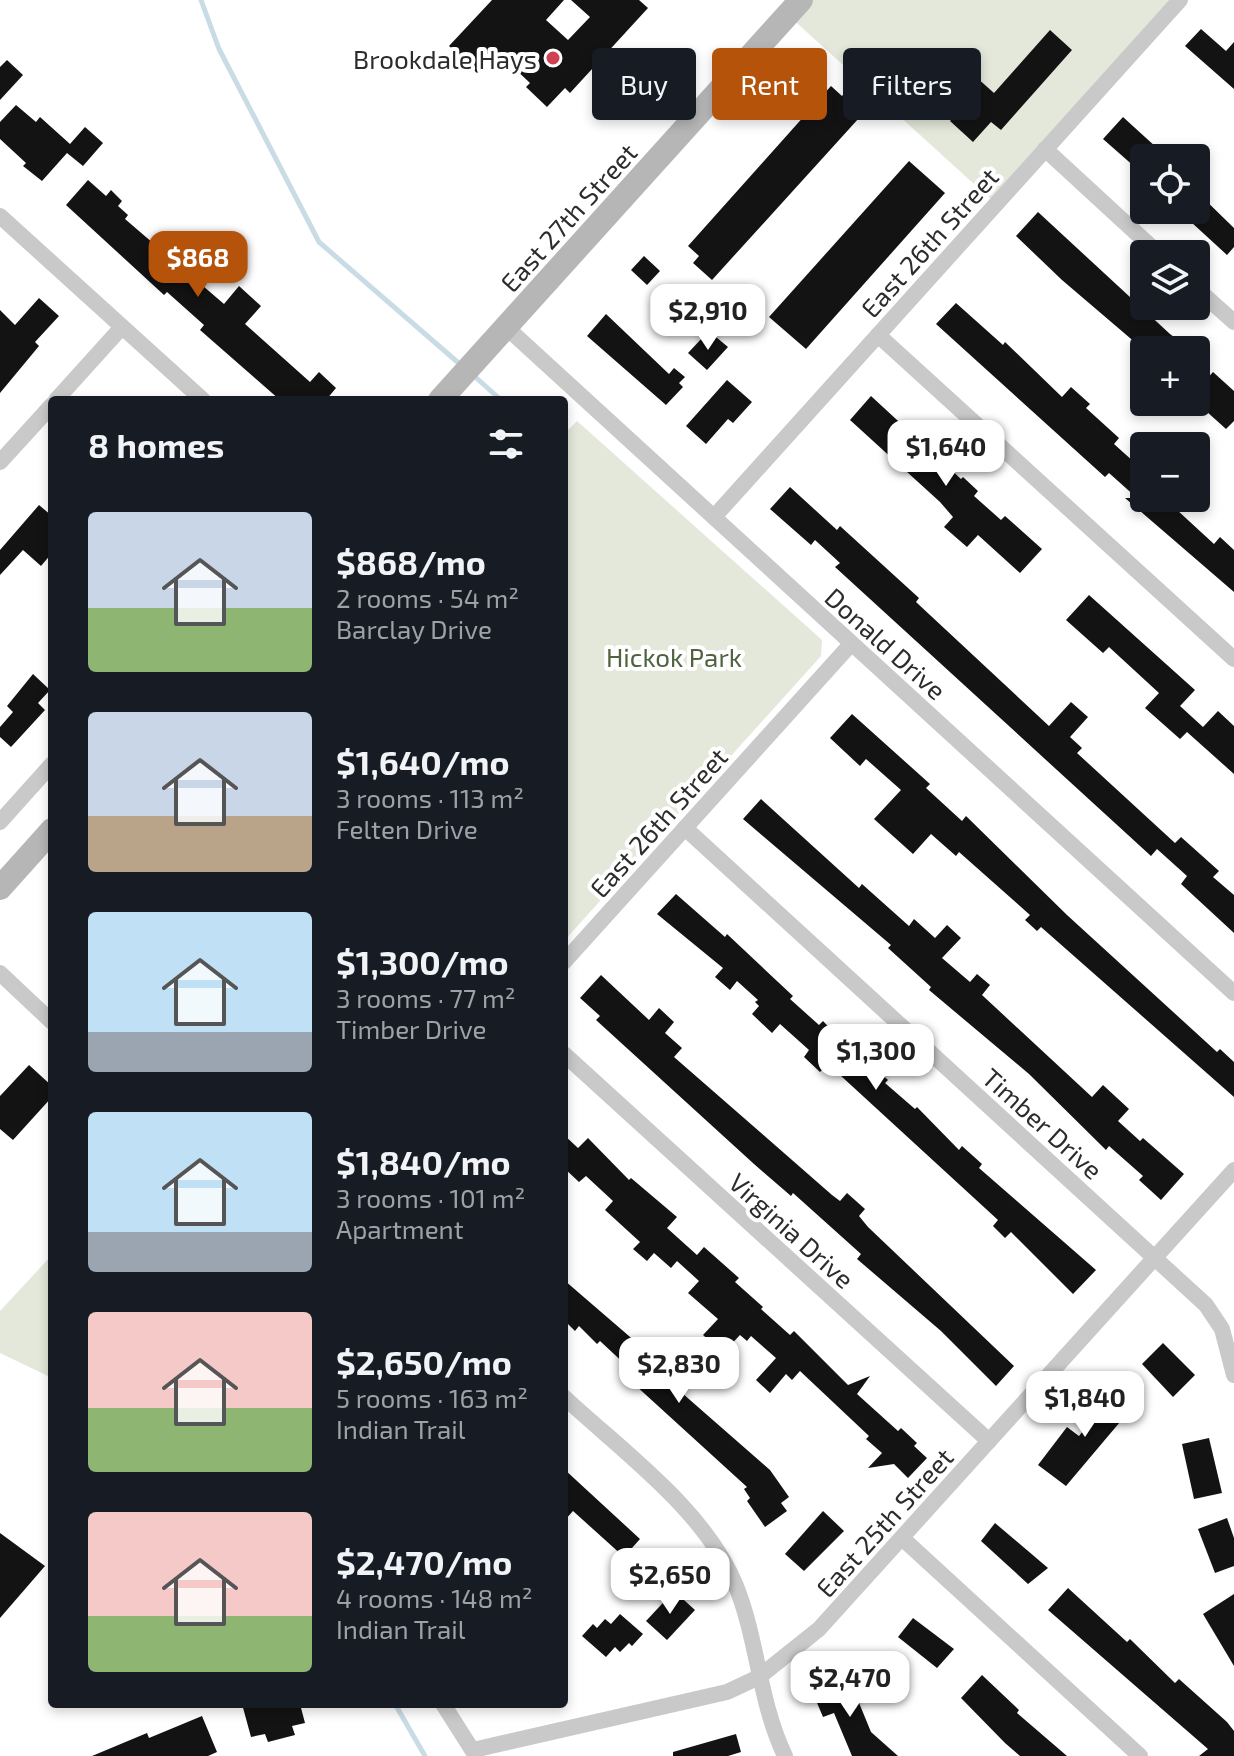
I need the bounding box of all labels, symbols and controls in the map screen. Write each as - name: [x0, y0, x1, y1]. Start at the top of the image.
- place label: Brookdale Hays: [353, 43, 537, 74]
- chip: Buy: [592, 48, 696, 120]
- chip: Rent: [712, 48, 827, 120]
- chip: Filters: [843, 48, 981, 120]
- marker: Brookdale Hays: [544, 49, 562, 67]
- street label: East 27th Street: [493, 136, 643, 298]
- map controls: [1130, 144, 1210, 512]
- button: locate: [1130, 144, 1210, 224]
- street label: East 26th Street: [854, 161, 1004, 323]
- pin: $868: [151, 231, 245, 299]
- button: layers: [1130, 240, 1210, 320]
- text: $868: [167, 241, 229, 272]
- pin: $2,910: [643, 284, 773, 352]
- text: $2,910: [668, 294, 748, 325]
- button: +: [1130, 336, 1210, 416]
- pin: $1,640: [881, 420, 1011, 488]
- icon: filters: [484, 422, 528, 466]
- text: 8 homes: [88, 424, 224, 465]
- text: $1,640: [906, 430, 986, 461]
- button: −: [1130, 432, 1210, 512]
- text: $868/mo: [336, 541, 486, 582]
- icon: home: [152, 544, 248, 640]
- street label: Donald Drive: [819, 581, 953, 705]
- text: 2 rooms · 54 m²: [336, 582, 519, 613]
- text: Barclay Drive: [336, 613, 492, 644]
- park label: Hickok Park: [606, 641, 742, 672]
- text: $1,640/mo: [336, 741, 510, 782]
- street label: East 26th Street: [583, 741, 733, 903]
- icon: home: [152, 744, 248, 840]
- text: 3 rooms · 113 m²: [336, 782, 524, 813]
- text: Felten Drive: [336, 813, 478, 844]
- text: $1,300/mo: [336, 941, 509, 982]
- icon: home: [152, 944, 248, 1040]
- text: 3 rooms · 77 m²: [336, 982, 516, 1013]
- text: Timber Drive: [336, 1013, 487, 1044]
- pin: $1,300: [811, 1024, 941, 1092]
- text: $1,300: [836, 1034, 916, 1065]
- street label: Timber Drive: [977, 1061, 1109, 1185]
- text: $1,840/mo: [336, 1141, 511, 1182]
- icon: home: [152, 1144, 248, 1240]
- street label: Virginia Drive: [723, 1166, 861, 1294]
- text: 3 rooms · 101 m²: [336, 1182, 525, 1213]
- text: Apartment: [336, 1213, 464, 1244]
- pin: $2,830: [614, 1337, 744, 1405]
- text: $2,650/mo: [336, 1341, 512, 1382]
- icon: home: [152, 1344, 248, 1440]
- text: $2,830: [637, 1347, 721, 1378]
- pin: $1,840: [1020, 1371, 1150, 1439]
- text: $1,840: [1044, 1381, 1126, 1412]
- text: 5 rooms · 163 m²: [336, 1382, 528, 1413]
- text: Indian Trail: [336, 1413, 465, 1444]
- street label: East 25th Street: [809, 1441, 959, 1603]
- text: $2,470/mo: [336, 1541, 512, 1582]
- icon: home: [152, 1544, 248, 1640]
- pin: $2,650: [605, 1548, 735, 1616]
- text: $2,650: [629, 1558, 711, 1589]
- text: 4 rooms · 148 m²: [336, 1582, 533, 1613]
- text: Indian Trail: [336, 1613, 465, 1644]
- pin: $2,470: [785, 1651, 915, 1719]
- text: $2,470: [808, 1661, 892, 1692]

